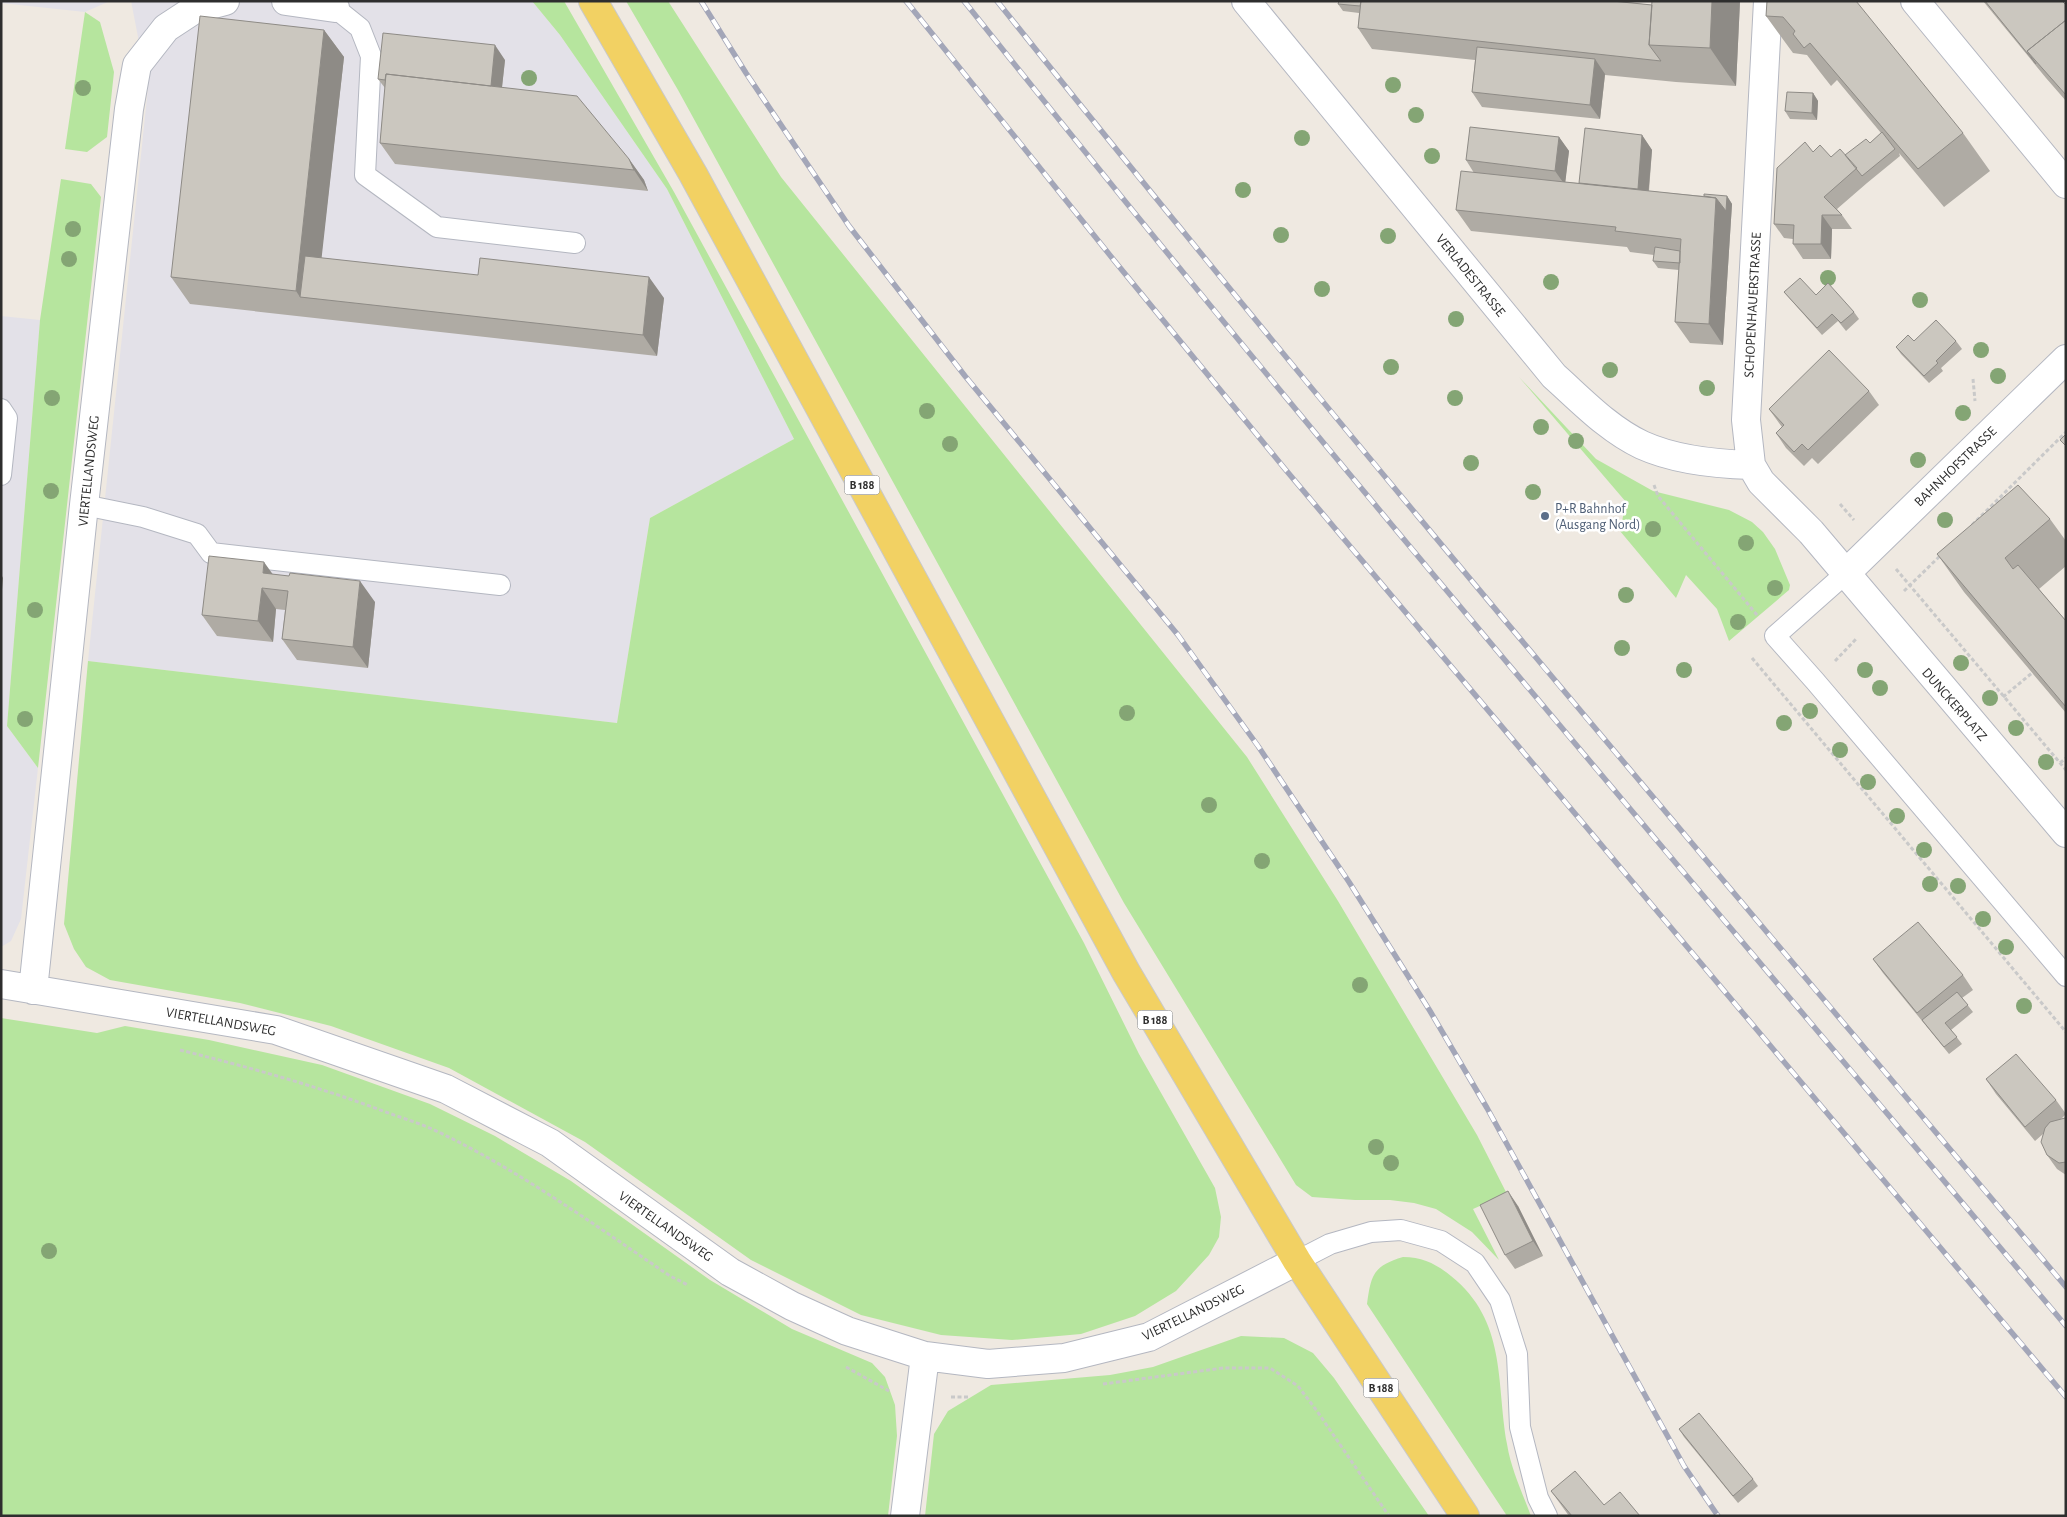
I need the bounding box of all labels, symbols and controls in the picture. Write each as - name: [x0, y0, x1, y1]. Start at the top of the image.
- street label: VERLADESTRASSE: [1433, 232, 1508, 320]
- street label: SCHOPENHAUERSTRASSE: [1742, 232, 1764, 378]
- street label: VIERTELLANDSWEG: [76, 415, 102, 527]
- street label: BAHNHOFSTRASSE: [1912, 424, 2000, 509]
- road number: B 188: [844, 476, 880, 494]
- place label: P+R Bahnhof (Ausgang Nord): [1555, 502, 1641, 532]
- marker: P+R Bahnhof (Ausgang Nord): [1539, 510, 1551, 522]
- street label: DUNCKERPLATZ: [1919, 666, 1989, 744]
- street label: VIERTELLANDSWEG: [165, 1005, 277, 1039]
- road number: B 188: [1138, 1010, 1172, 1030]
- street label: VIERTELLANDSWEG: [616, 1189, 715, 1265]
- street label: VIERTELLANDSWEG: [1140, 1282, 1247, 1344]
- road number: B 188: [1364, 1379, 1398, 1398]

